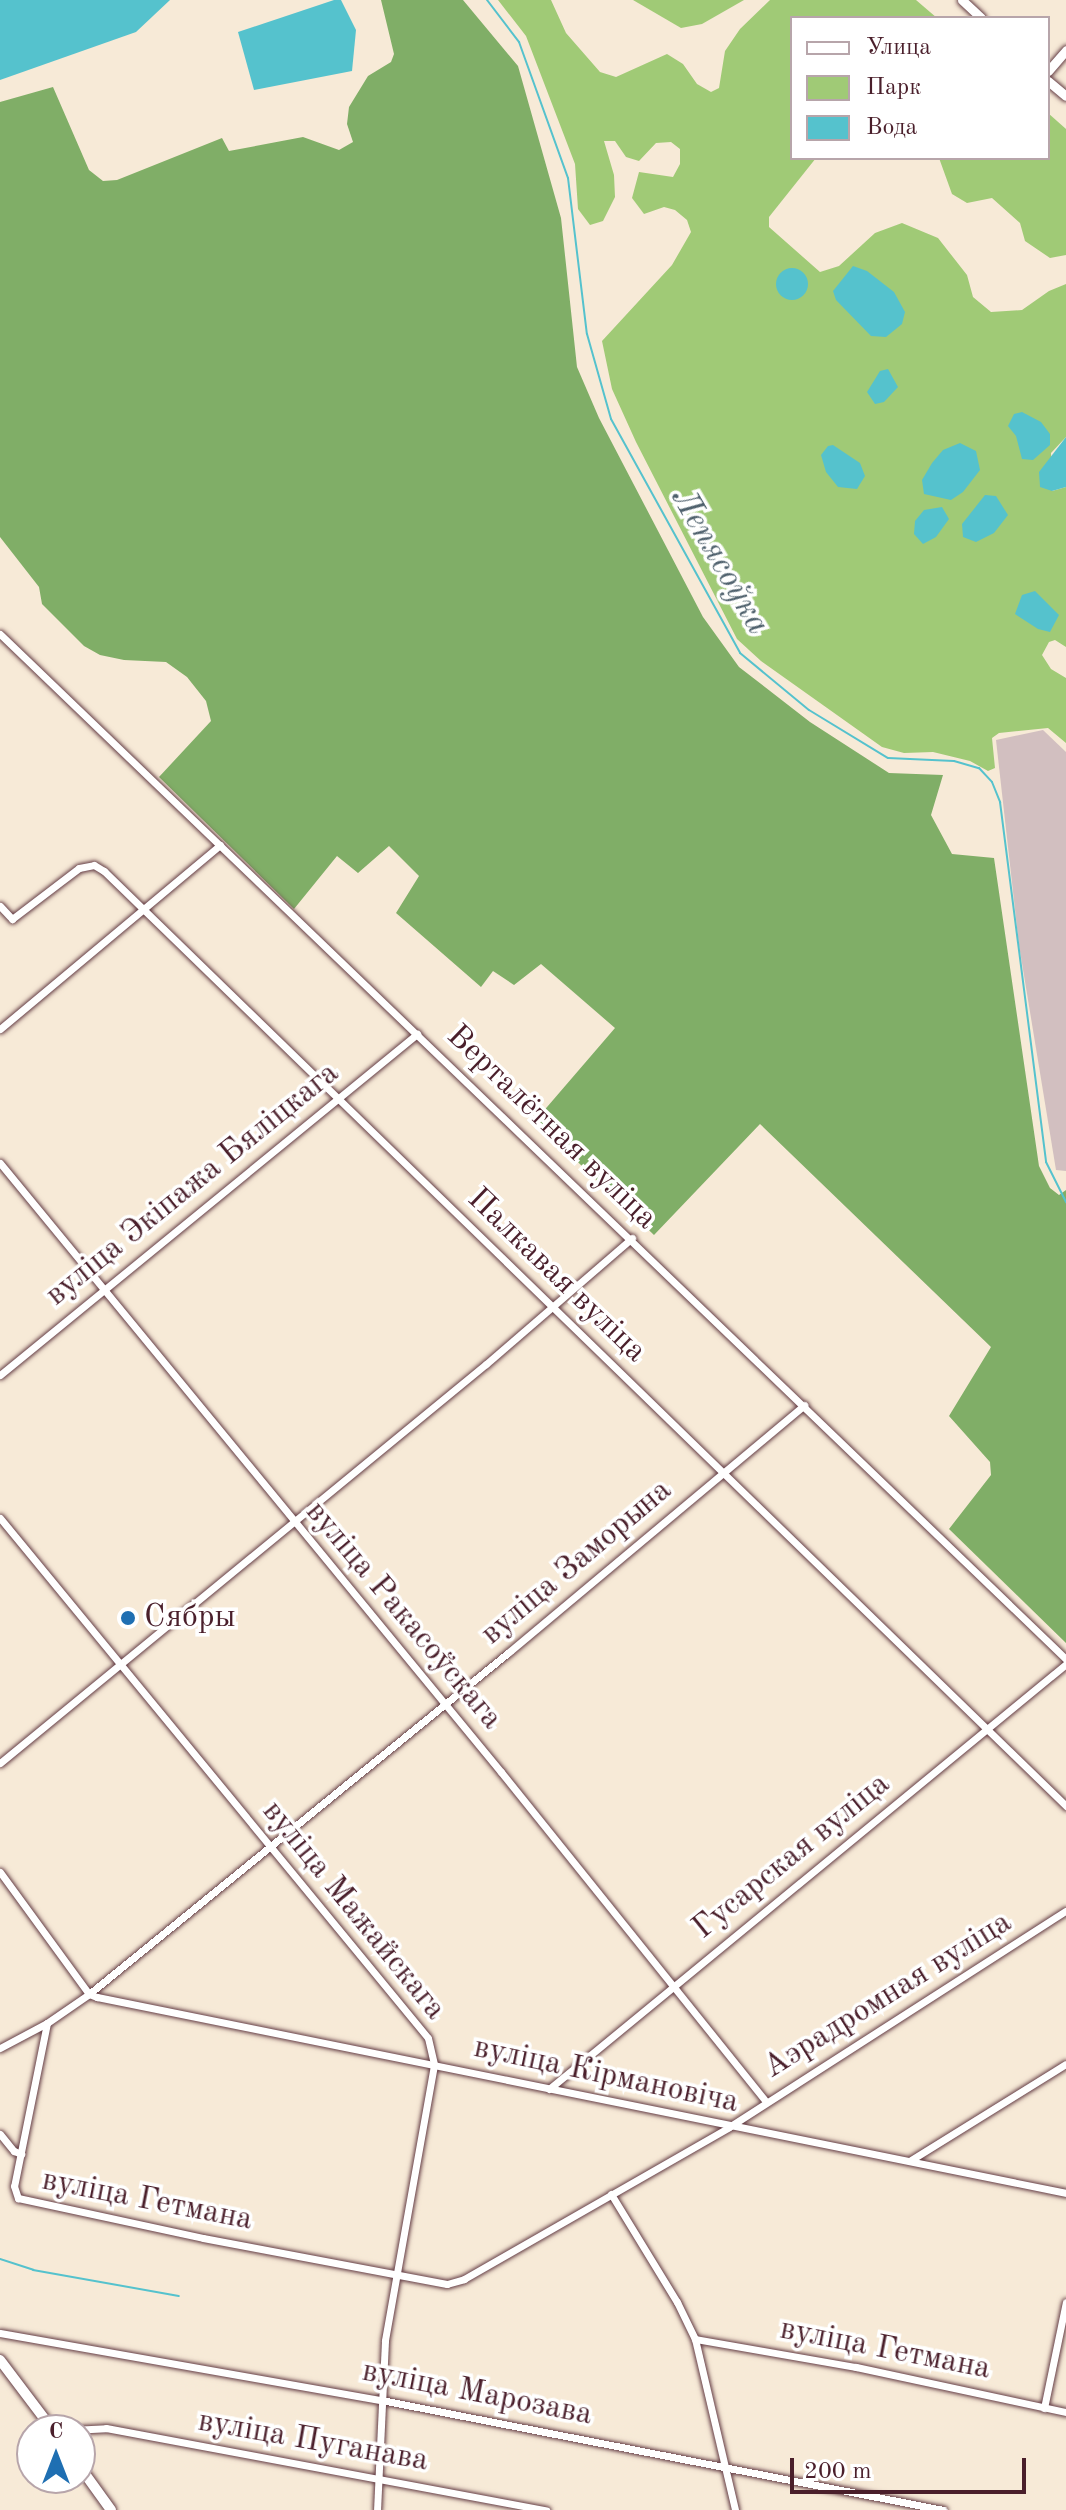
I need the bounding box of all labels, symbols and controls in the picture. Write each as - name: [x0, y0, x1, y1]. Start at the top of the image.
- legend: [790, 16, 1050, 160]
- text: Улица: [866, 36, 931, 60]
- text: Парк: [866, 76, 921, 100]
- text: Вода: [866, 116, 917, 140]
- water label: Лепясоўка: [661, 481, 777, 643]
- street label: Верталётная вуліца: [438, 1018, 664, 1238]
- street label: вуліца Экіпажа Бяліцкага: [39, 1055, 347, 1315]
- street label: Палкавая вуліца: [458, 1181, 654, 1371]
- street label: вуліца Заморына: [474, 1472, 680, 1654]
- street label: вуліца Ракасоўскага: [296, 1494, 510, 1738]
- place label: Сябры: [144, 1599, 236, 1637]
- marker: Сябры: [119, 1609, 137, 1627]
- street label: Гусарская вуліца: [686, 1766, 898, 1948]
- street label: вуліца Мажайскага: [253, 1794, 453, 2028]
- street label: Аэрадромная вуліца: [757, 1904, 1019, 2088]
- street label: вуліца Кірмановіча: [470, 2029, 742, 2123]
- street label: вуліца Гетмана: [39, 2162, 255, 2240]
- street label: вуліца Гетмана: [777, 2311, 993, 2389]
- street label: вуліца Марозава: [359, 2353, 595, 2435]
- street label: вуліца Пуганава: [195, 2403, 431, 2481]
- north arrow: [16, 2414, 96, 2494]
- text: С: [49, 2421, 63, 2443]
- scale bar: [794, 2442, 1030, 2492]
- text: 200 m: [804, 2460, 872, 2484]

